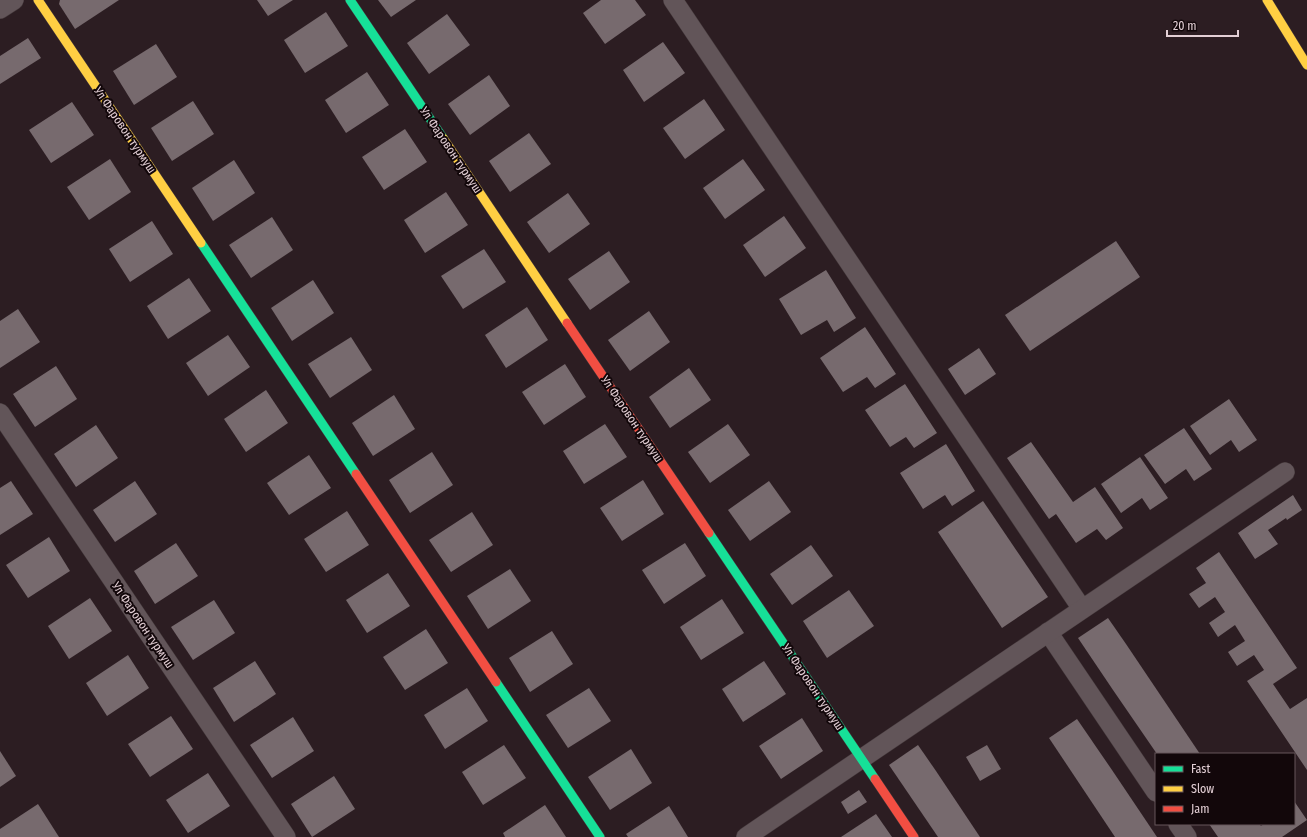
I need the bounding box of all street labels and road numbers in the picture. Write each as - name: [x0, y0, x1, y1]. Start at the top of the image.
- street label: Ул Фаровон турмуш: [90, 83, 159, 176]
- street label: Ул Фаровон турмуш: [416, 103, 485, 196]
- street label: Ул Фаровон турмуш: [597, 372, 666, 465]
- street label: Ул Фаровон турмуш: [108, 578, 177, 671]
- street label: Ул Фаровон турмуш: [778, 640, 847, 733]

